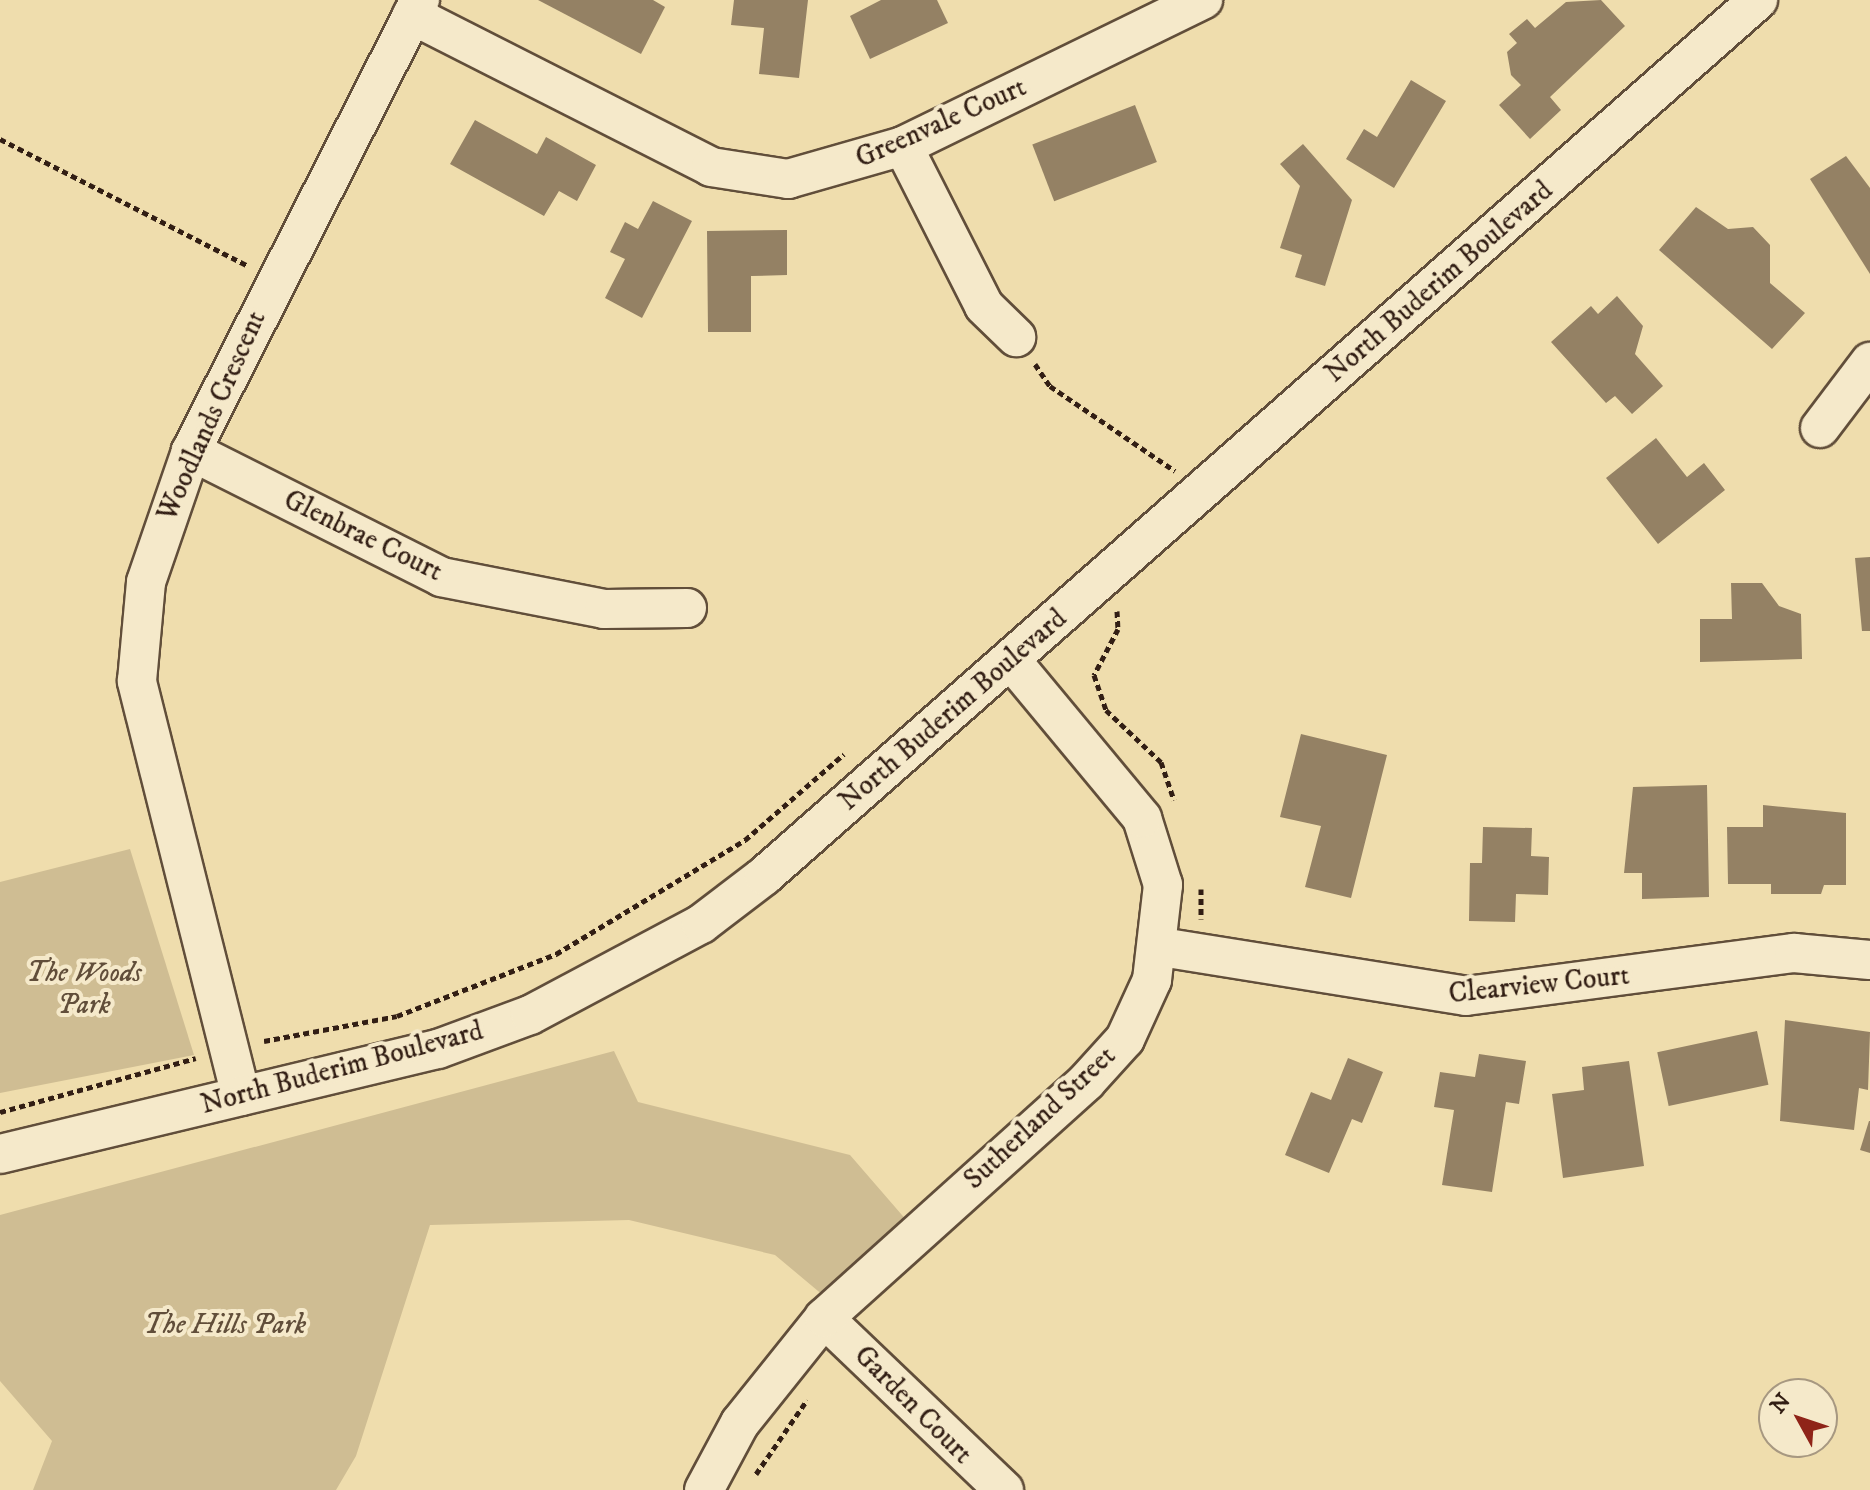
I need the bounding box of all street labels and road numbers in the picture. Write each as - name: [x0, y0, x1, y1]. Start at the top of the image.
- street label: Greenvale Court: [851, 70, 1031, 176]
- street label: North Buderim Boulevard: [1318, 174, 1560, 390]
- street label: Woodlands Crescent: [151, 306, 273, 526]
- street label: Glenbrae Court: [278, 483, 448, 589]
- street label: North Buderim Boulevard: [832, 602, 1074, 818]
- street label: Clearview Court: [1447, 959, 1631, 1011]
- street label: North Buderim Boulevard: [197, 1014, 487, 1122]
- street label: Sutherland Street: [957, 1039, 1123, 1197]
- street label: Garden Court: [847, 1339, 979, 1471]

